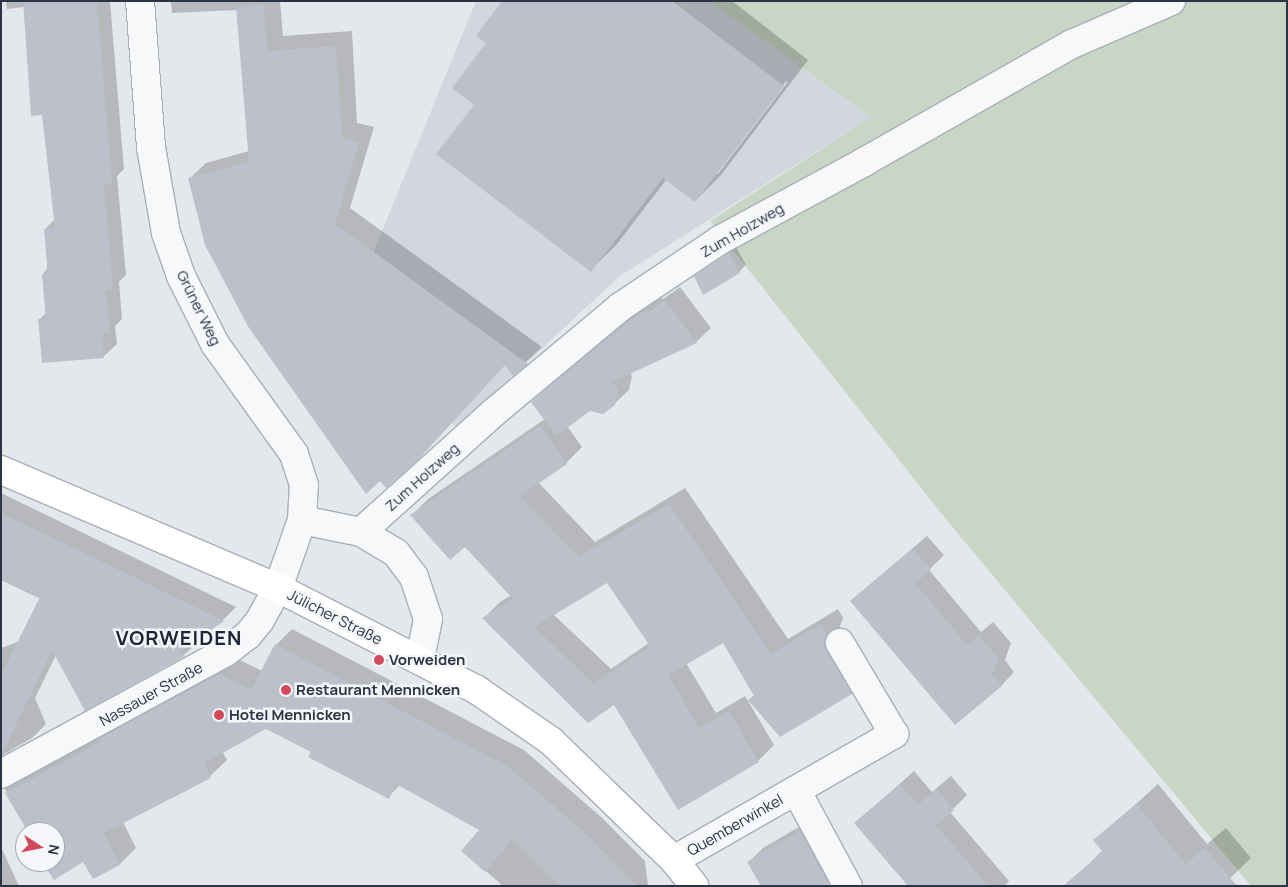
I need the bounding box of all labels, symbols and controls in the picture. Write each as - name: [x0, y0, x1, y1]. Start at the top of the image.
- street label: Zum Holzweg: [697, 199, 787, 261]
- street label: Grüner Weg: [173, 267, 225, 349]
- street label: Zum Holzweg: [381, 439, 463, 515]
- street label: Jülicher Straße: [285, 585, 385, 649]
- district label: VORWEIDEN: [115, 625, 243, 649]
- place label: Vorweiden: [389, 651, 465, 669]
- marker: Vorweiden: [373, 654, 385, 666]
- street label: Nassauer Straße: [96, 658, 206, 730]
- place label: Restaurant Mennicken: [296, 681, 460, 699]
- marker: Restaurant Mennicken: [280, 684, 292, 696]
- place label: Hotel Mennicken: [229, 706, 351, 724]
- marker: Hotel Mennicken: [213, 709, 225, 721]
- street label: Quemberwinkel: [684, 790, 786, 860]
- north arrow: [15, 822, 65, 872]
- text: N: [44, 843, 65, 857]

